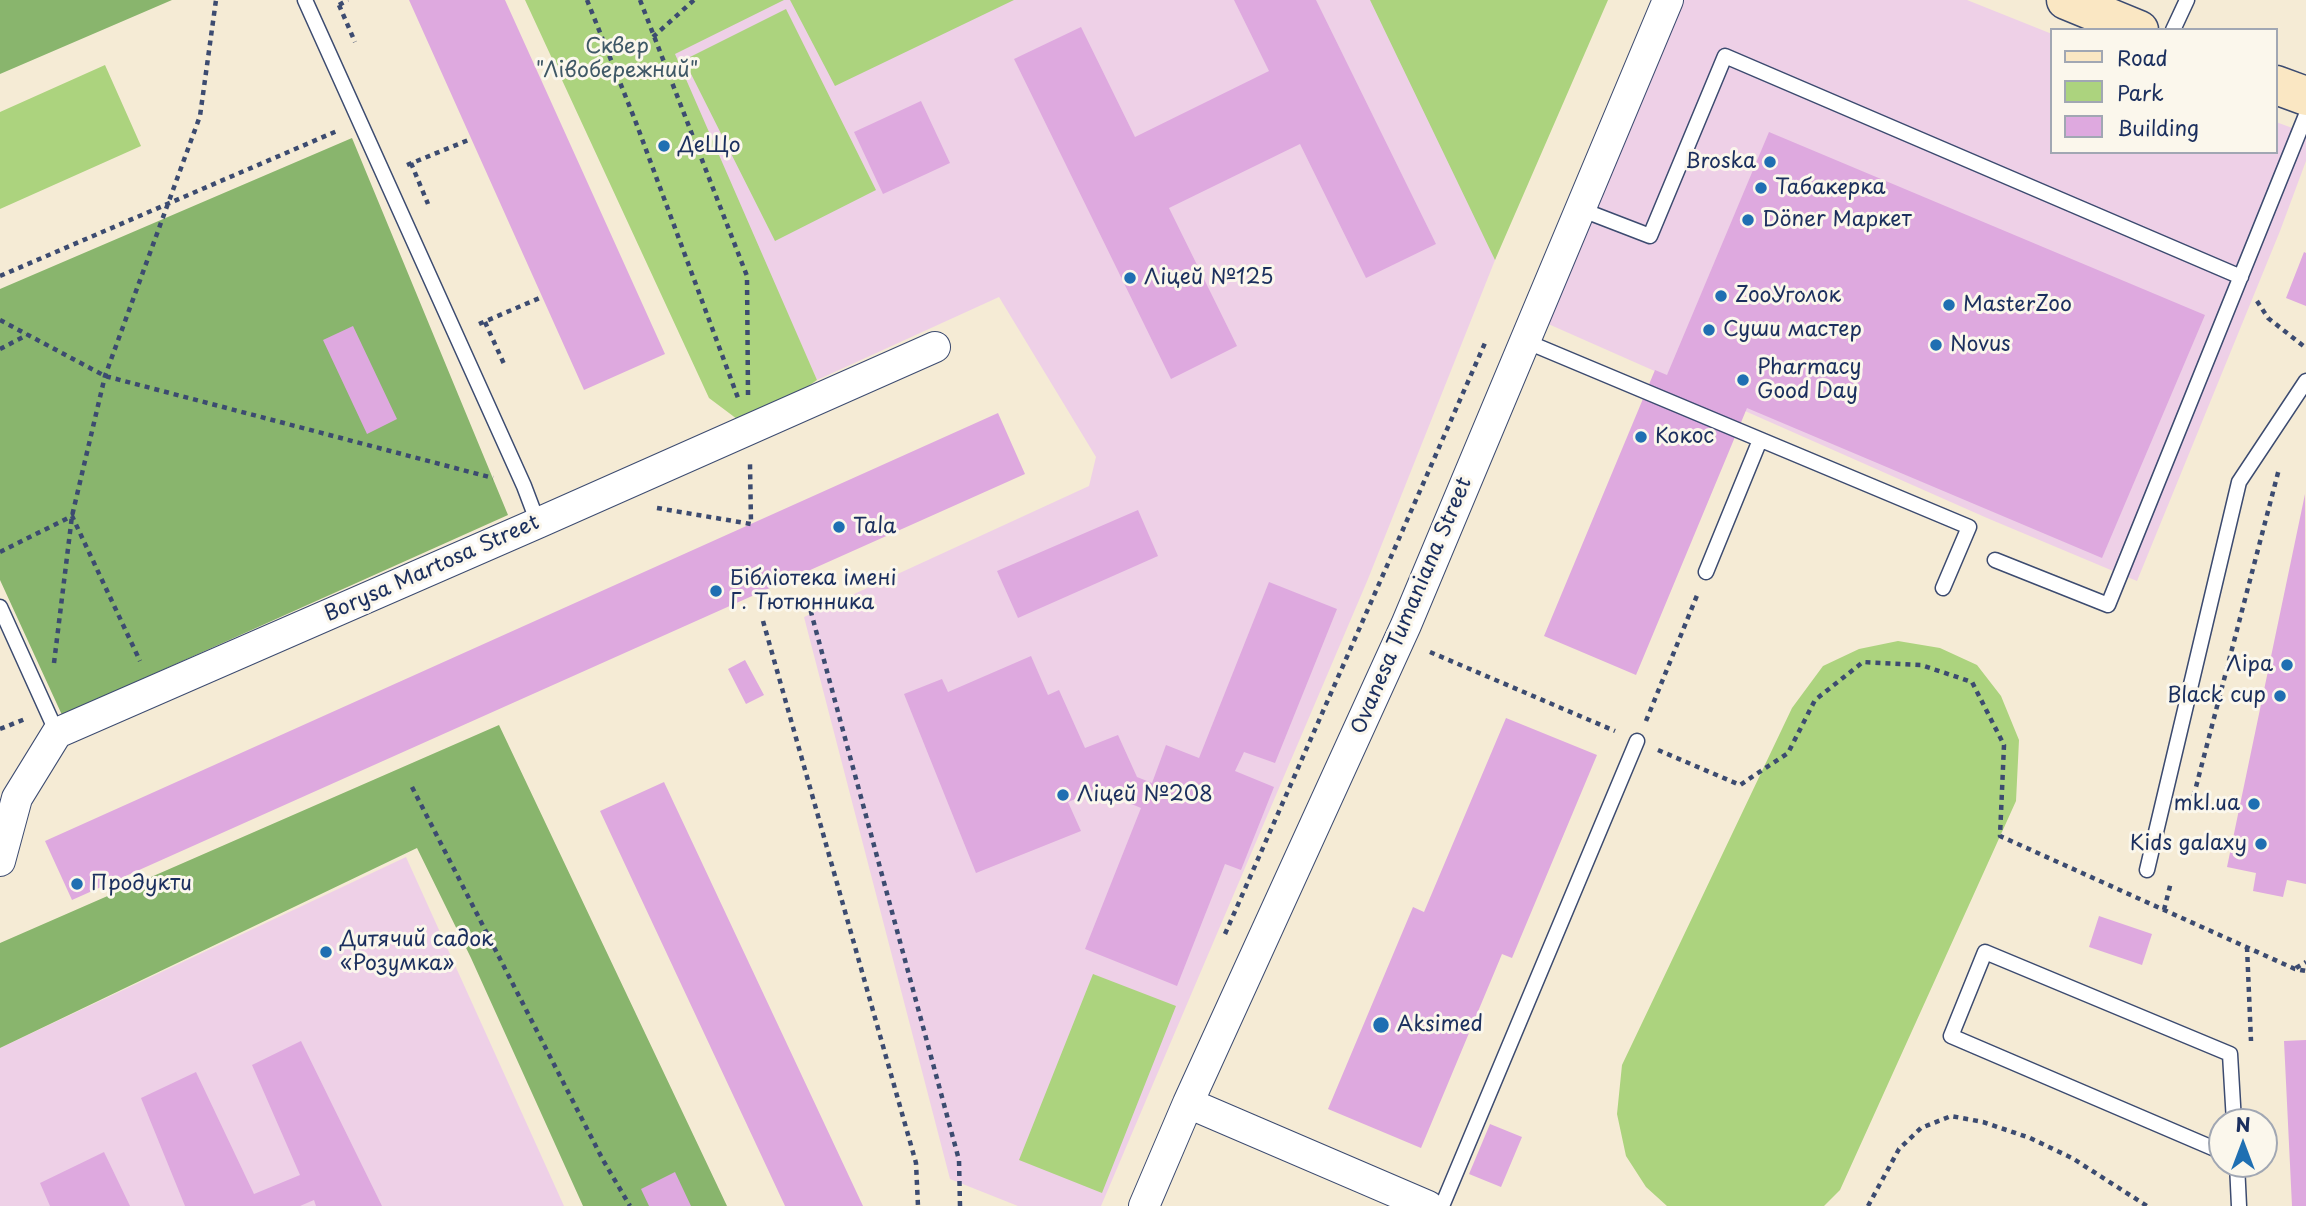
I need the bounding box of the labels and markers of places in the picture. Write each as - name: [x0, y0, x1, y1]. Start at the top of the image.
- place label: ДеЩо: [678, 133, 741, 159]
- marker: ДеЩо: [656, 138, 672, 154]
- place label: Broska: [1685, 149, 1756, 175]
- marker: Broska: [1762, 154, 1778, 170]
- place label: Табакерка: [1775, 175, 1886, 201]
- marker: Табакерка: [1753, 180, 1769, 196]
- place label: Döner Маркет: [1762, 207, 1912, 233]
- marker: Döner Маркет: [1740, 212, 1756, 228]
- place label: Ліцей №125: [1144, 265, 1273, 291]
- marker: Ліцей №125: [1122, 270, 1138, 286]
- place label: ZooУголок: [1735, 283, 1841, 309]
- marker: ZooУголок: [1713, 288, 1729, 304]
- place label: MasterZoo: [1963, 292, 2072, 318]
- marker: MasterZoo: [1941, 297, 1957, 313]
- place label: Суши мастер: [1723, 317, 1862, 343]
- marker: Суши мастер: [1701, 322, 1717, 338]
- place label: Novus: [1950, 332, 2011, 358]
- marker: Novus: [1928, 337, 1944, 353]
- place label: Pharmacy Good Day: [1757, 355, 1862, 405]
- marker: Pharmacy Good Day: [1735, 372, 1751, 388]
- place label: Кокос: [1655, 424, 1714, 450]
- marker: Кокос: [1633, 429, 1649, 445]
- place label: Tala: [853, 514, 896, 540]
- marker: Tala: [831, 519, 847, 535]
- place label: Бібліотека імені Г. Тютюнника: [730, 566, 897, 616]
- marker: Бібліотека імені Г. Тютюнника: [708, 583, 724, 599]
- place label: Ліра: [2226, 652, 2273, 678]
- marker: Ліра: [2279, 657, 2295, 673]
- place label: Black cup: [2167, 683, 2266, 709]
- marker: Black cup: [2272, 688, 2288, 704]
- place label: Ліцей №208: [1077, 782, 1213, 808]
- marker: Ліцей №208: [1055, 787, 1071, 803]
- place label: mkl.ua: [2173, 791, 2240, 817]
- marker: mkl.ua: [2246, 796, 2262, 812]
- place label: Kids galaxy: [2130, 831, 2247, 857]
- marker: Kids galaxy: [2253, 836, 2269, 852]
- place label: Продукти: [91, 871, 192, 897]
- marker: Продукти: [69, 876, 85, 892]
- place label: Дитячий садок «Розумка»: [340, 927, 494, 977]
- marker: Дитячий садок «Розумка»: [318, 944, 334, 960]
- place label: Aksimed: [1397, 1012, 1483, 1038]
- marker: Aksimed: [1371, 1015, 1391, 1035]

